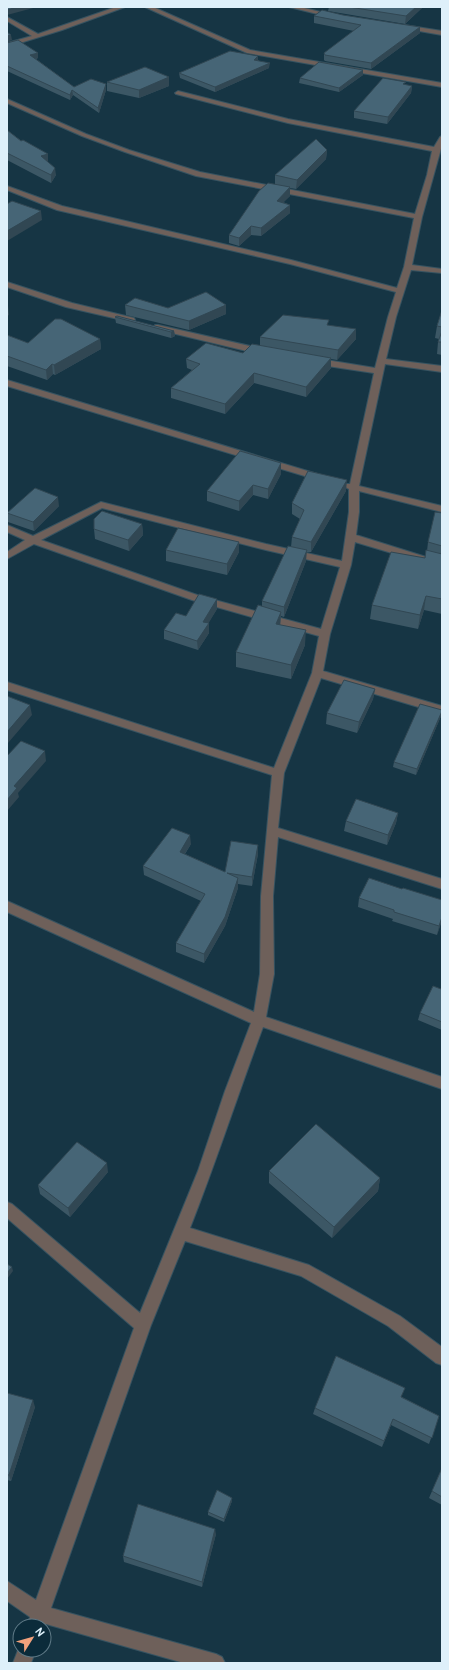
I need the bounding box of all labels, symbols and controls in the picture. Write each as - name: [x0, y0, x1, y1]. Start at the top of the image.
- north arrow: [12, 1618, 52, 1658]
- text: N: [31, 1625, 47, 1640]

